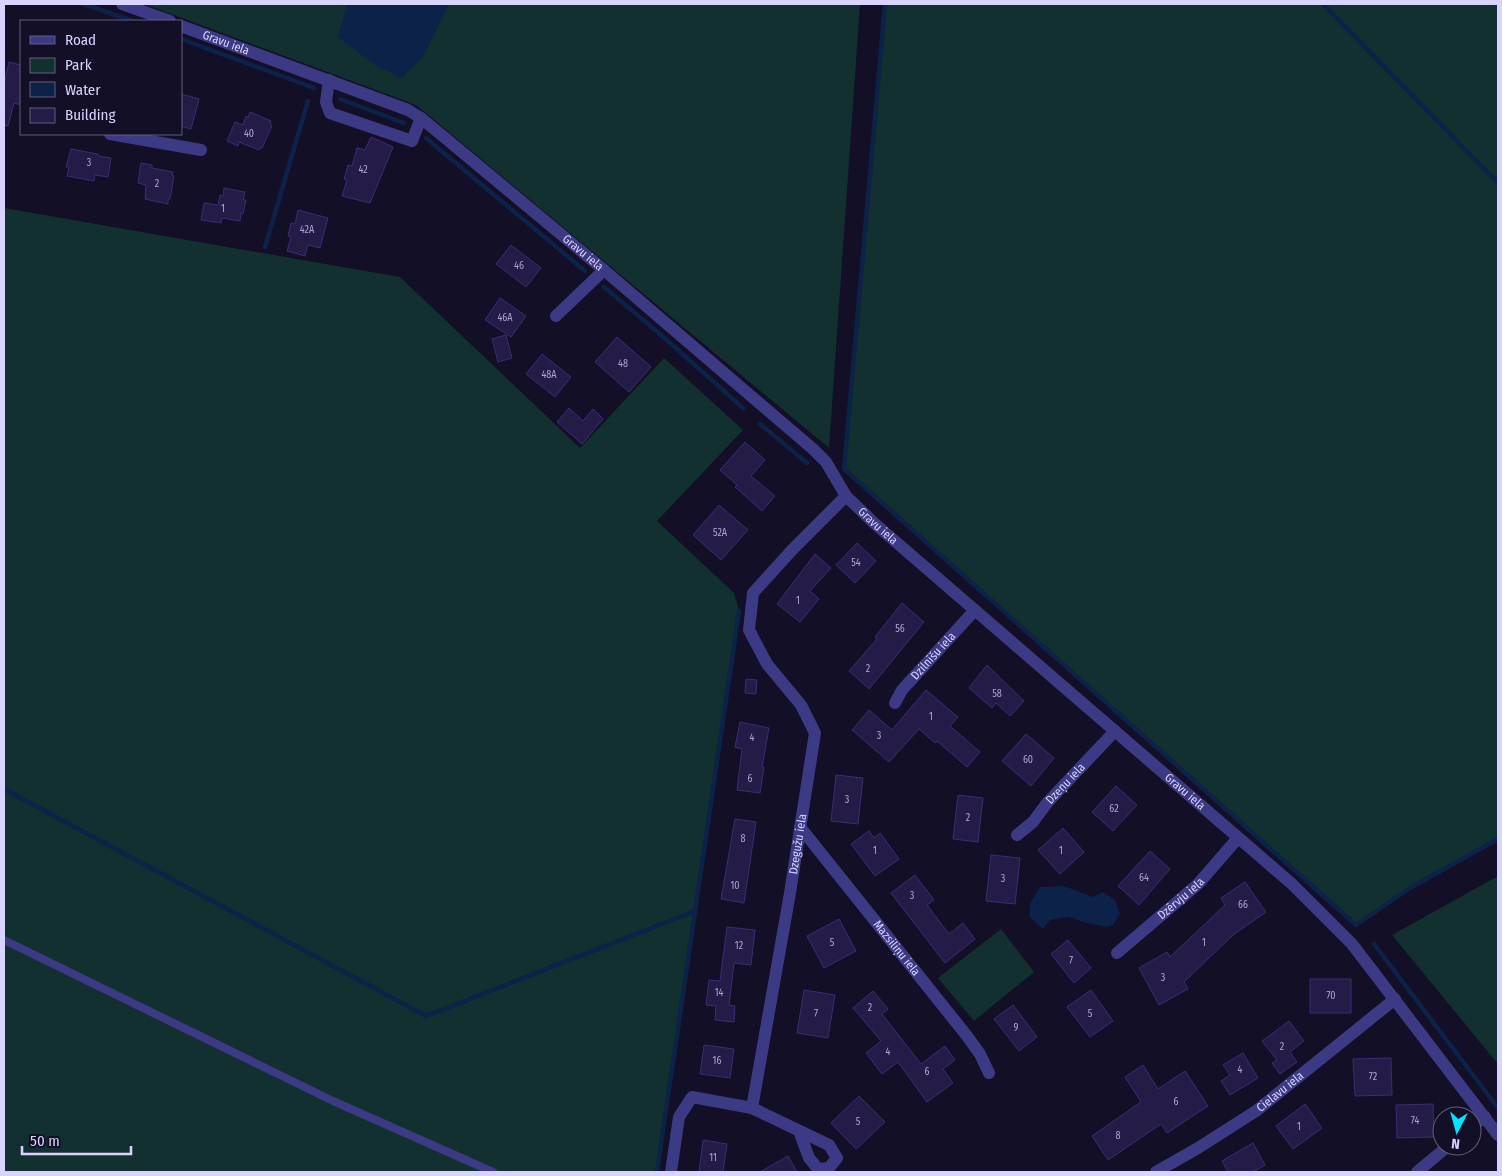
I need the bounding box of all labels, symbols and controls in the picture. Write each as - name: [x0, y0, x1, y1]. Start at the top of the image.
- legend: [20, 20, 182, 135]
- street label: Gravu iela: [201, 28, 251, 58]
- text: Road: [65, 31, 96, 49]
- text: Park: [65, 56, 92, 74]
- text: Water: [65, 81, 101, 99]
- text: Building: [65, 106, 116, 124]
- house number: 40: [244, 128, 254, 140]
- house number: 3: [87, 157, 92, 169]
- house number: 42: [358, 164, 368, 176]
- house number: 2: [155, 178, 160, 190]
- house number: 1: [221, 203, 225, 215]
- house number: 42A: [300, 224, 315, 236]
- street label: Gravu iela: [560, 232, 606, 274]
- house number: 46: [514, 260, 524, 272]
- house number: 46A: [497, 312, 513, 324]
- house number: 48: [618, 358, 628, 370]
- house number: 48A: [541, 369, 557, 381]
- street label: Gravu iela: [855, 504, 901, 548]
- house number: 52A: [713, 527, 728, 539]
- house number: 54: [851, 557, 861, 569]
- house number: 1: [796, 595, 800, 607]
- house number: 56: [895, 623, 905, 635]
- street label: Dzilnīšu iela: [908, 629, 958, 682]
- house number: 2: [866, 663, 871, 675]
- house number: 58: [992, 688, 1002, 700]
- house number: 1: [929, 711, 933, 723]
- house number: 3: [877, 730, 882, 742]
- house number: 4: [750, 732, 755, 744]
- house number: 60: [1023, 754, 1033, 766]
- street label: Dzeņu iela: [1043, 760, 1088, 807]
- street label: Gravu iela: [1162, 770, 1208, 813]
- house number: 6: [748, 773, 753, 785]
- house number: 3: [845, 794, 850, 806]
- house number: 62: [1109, 803, 1119, 815]
- house number: 2: [966, 812, 971, 824]
- street label: Dzegužu iela: [786, 813, 809, 875]
- house number: 8: [741, 833, 746, 845]
- house number: 1: [873, 845, 877, 857]
- house number: 1: [1059, 845, 1063, 857]
- house number: 64: [1139, 872, 1149, 884]
- house number: 3: [1001, 873, 1006, 885]
- street label: Dzērvju iela: [1155, 875, 1207, 922]
- house number: 10: [730, 880, 740, 892]
- house number: 3: [910, 890, 915, 902]
- house number: 66: [1238, 899, 1248, 911]
- street label: Mazsiliņu iela: [870, 918, 923, 979]
- house number: 5: [830, 937, 835, 949]
- house number: 1: [1202, 937, 1206, 949]
- house number: 12: [735, 940, 744, 952]
- house number: 7: [1069, 955, 1073, 967]
- house number: 3: [1161, 972, 1166, 984]
- house number: 14: [715, 987, 724, 999]
- house number: 70: [1326, 990, 1336, 1002]
- house number: 2: [868, 1002, 873, 1014]
- house number: 7: [814, 1008, 818, 1020]
- house number: 5: [1088, 1008, 1093, 1020]
- house number: 9: [1014, 1022, 1019, 1034]
- house number: 2: [1280, 1041, 1285, 1053]
- house number: 4: [886, 1046, 891, 1058]
- house number: 16: [713, 1055, 721, 1067]
- house number: 4: [1238, 1064, 1243, 1076]
- house number: 6: [925, 1066, 930, 1078]
- street label: Cielavu iela: [1254, 1068, 1306, 1115]
- house number: 72: [1369, 1071, 1378, 1083]
- house number: 6: [1174, 1096, 1179, 1108]
- north arrow: [1432, 1106, 1482, 1156]
- house number: 74: [1411, 1115, 1419, 1127]
- house number: 5: [856, 1116, 861, 1128]
- house number: 1: [1297, 1121, 1301, 1133]
- scale bar: [22, 1124, 131, 1156]
- house number: 8: [1116, 1130, 1121, 1142]
- text: 50 m: [30, 1132, 60, 1150]
- text: N: [1451, 1135, 1461, 1152]
- house number: 11: [709, 1152, 717, 1164]

